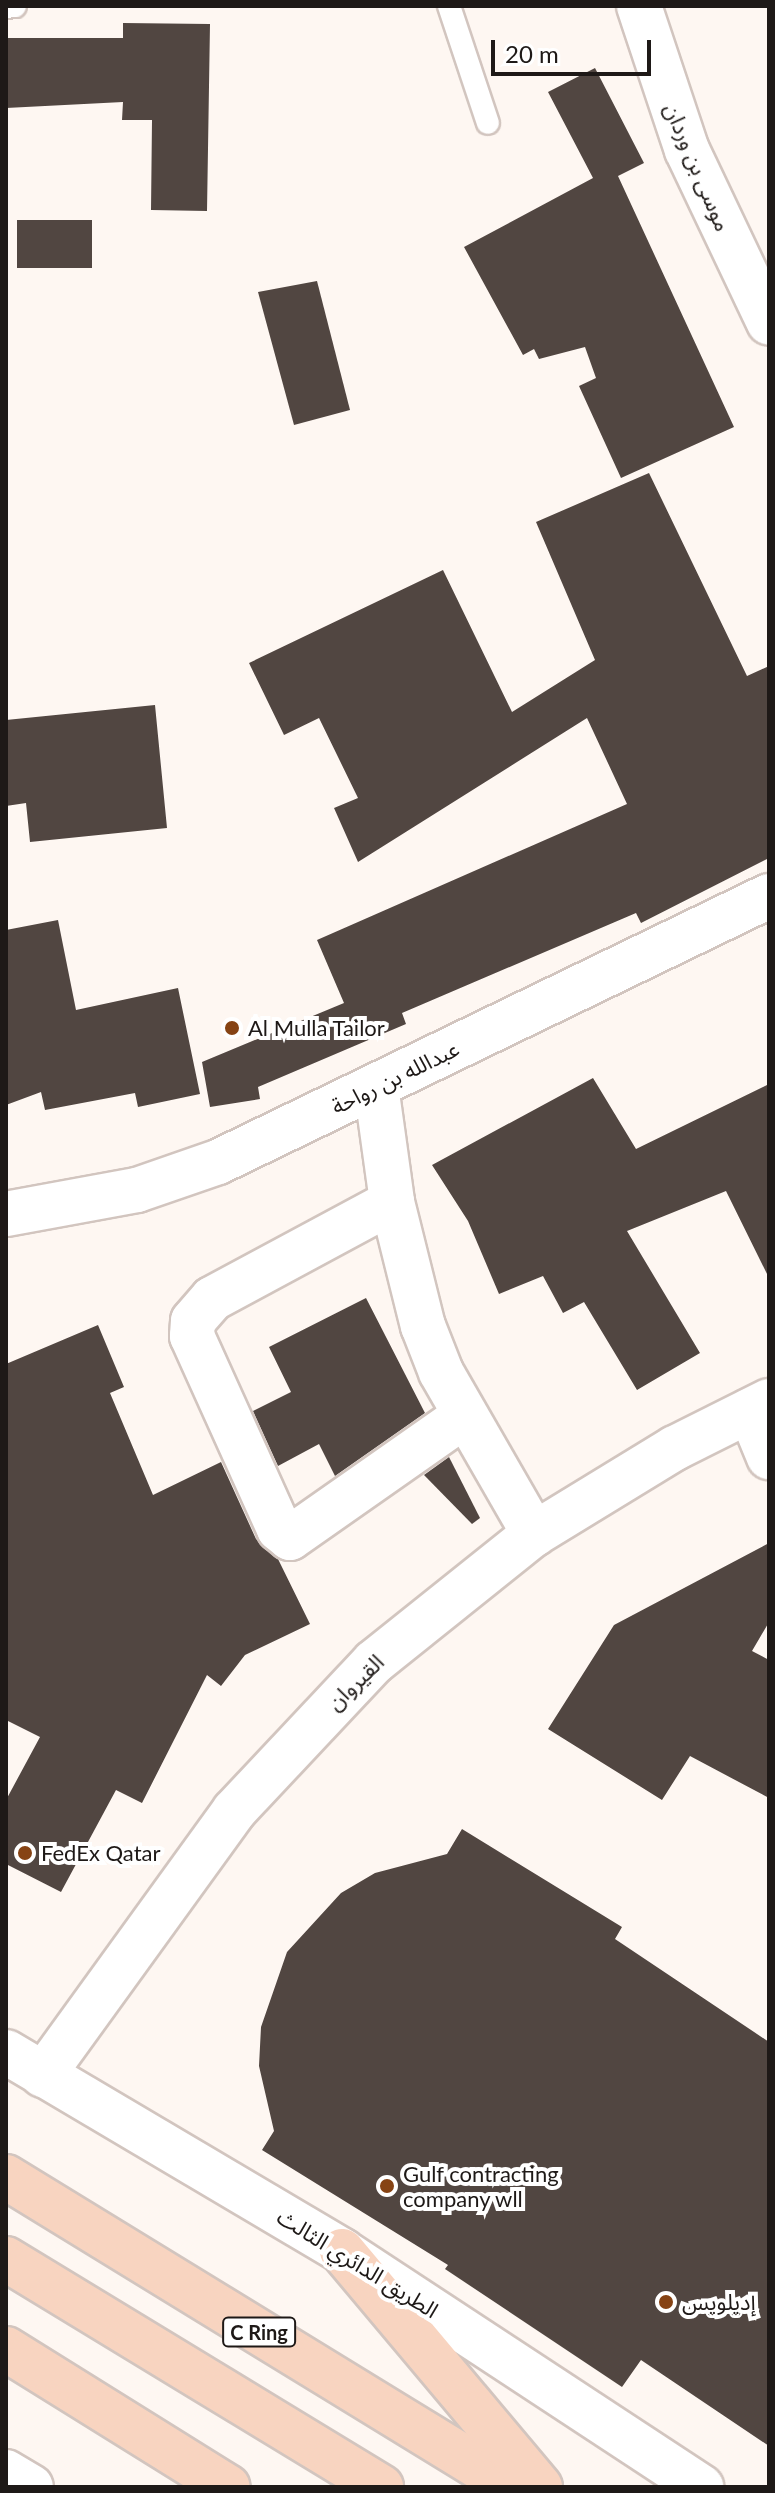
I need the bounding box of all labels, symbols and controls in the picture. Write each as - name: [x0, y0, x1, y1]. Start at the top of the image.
- scale bar: [495, 24, 655, 74]
- text: 20 m: [505, 39, 559, 68]
- street label: موسى بن وردان: [659, 99, 737, 235]
- place label: Al Mulla Tailor: [248, 1015, 385, 1041]
- marker: Al Mulla Tailor: [223, 1019, 241, 1037]
- street label: عبدالله بن رواحة: [327, 1035, 463, 1119]
- street label: القيروان: [321, 1649, 389, 1715]
- place label: FedEx Qatar: [41, 1840, 160, 1866]
- marker: FedEx Qatar: [16, 1844, 34, 1862]
- place label: Gulf contracting company wll: [403, 2160, 559, 2212]
- marker: Gulf contracting company wll: [378, 2177, 396, 2195]
- street label: الطريق الدائري الثالث: [273, 2203, 443, 2323]
- place label: إديلويس: [682, 2289, 756, 2315]
- marker: إديلويس: [657, 2293, 675, 2311]
- road number: C Ring: [221, 2316, 297, 2348]

